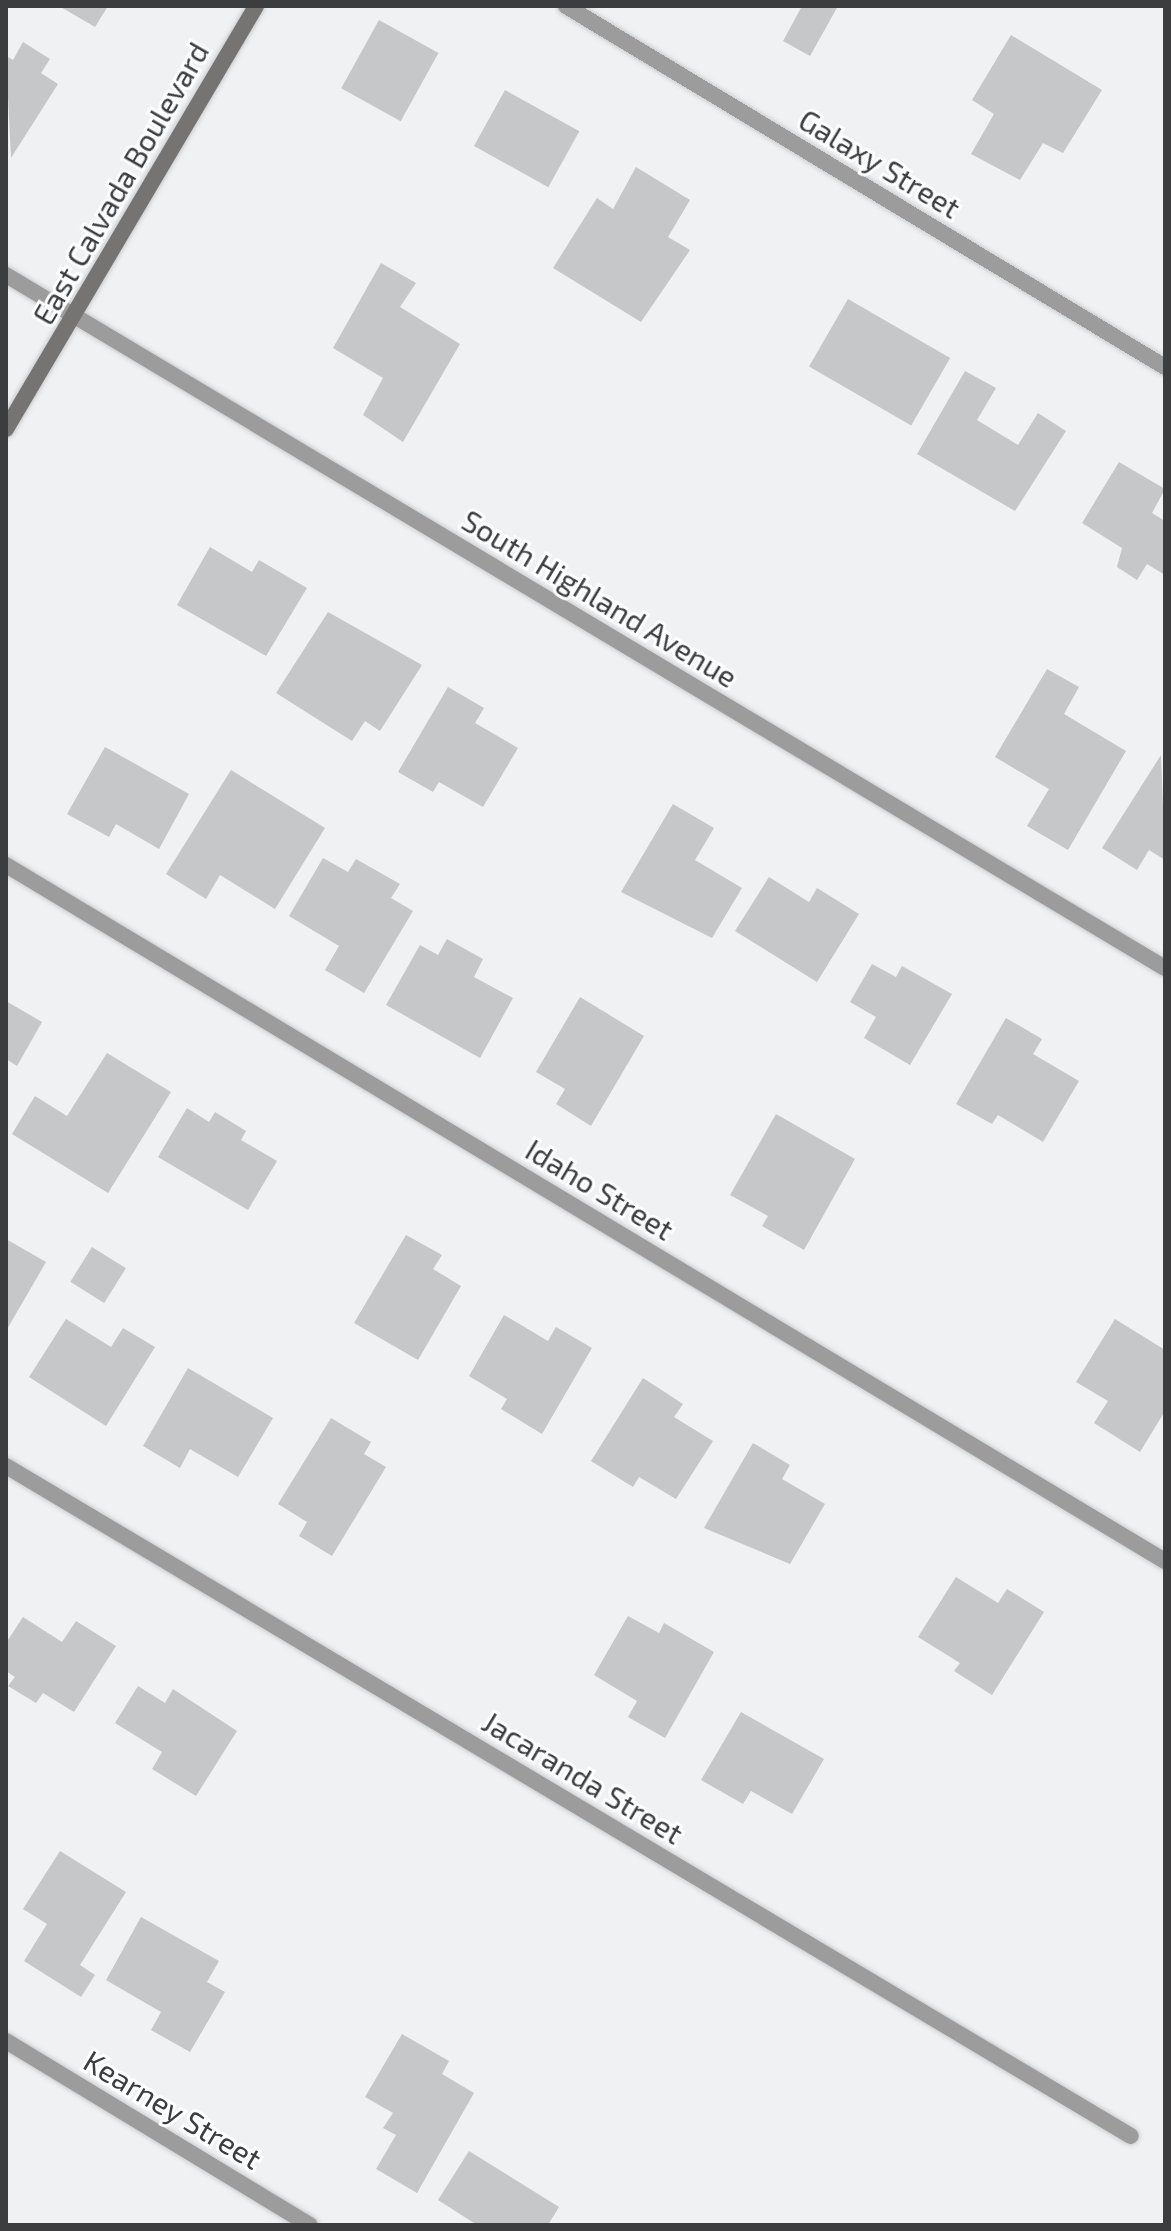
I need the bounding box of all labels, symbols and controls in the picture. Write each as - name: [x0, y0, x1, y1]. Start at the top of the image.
- street label: East Calvada Boulevard: [24, 36, 216, 330]
- street label: Galaxy Street: [793, 101, 967, 225]
- street label: South Highland Avenue: [456, 501, 744, 695]
- street label: Idaho Street: [520, 1131, 680, 1247]
- street label: Jacaranda Street: [476, 1703, 690, 1851]
- street label: Kearney Street: [77, 2042, 269, 2176]

